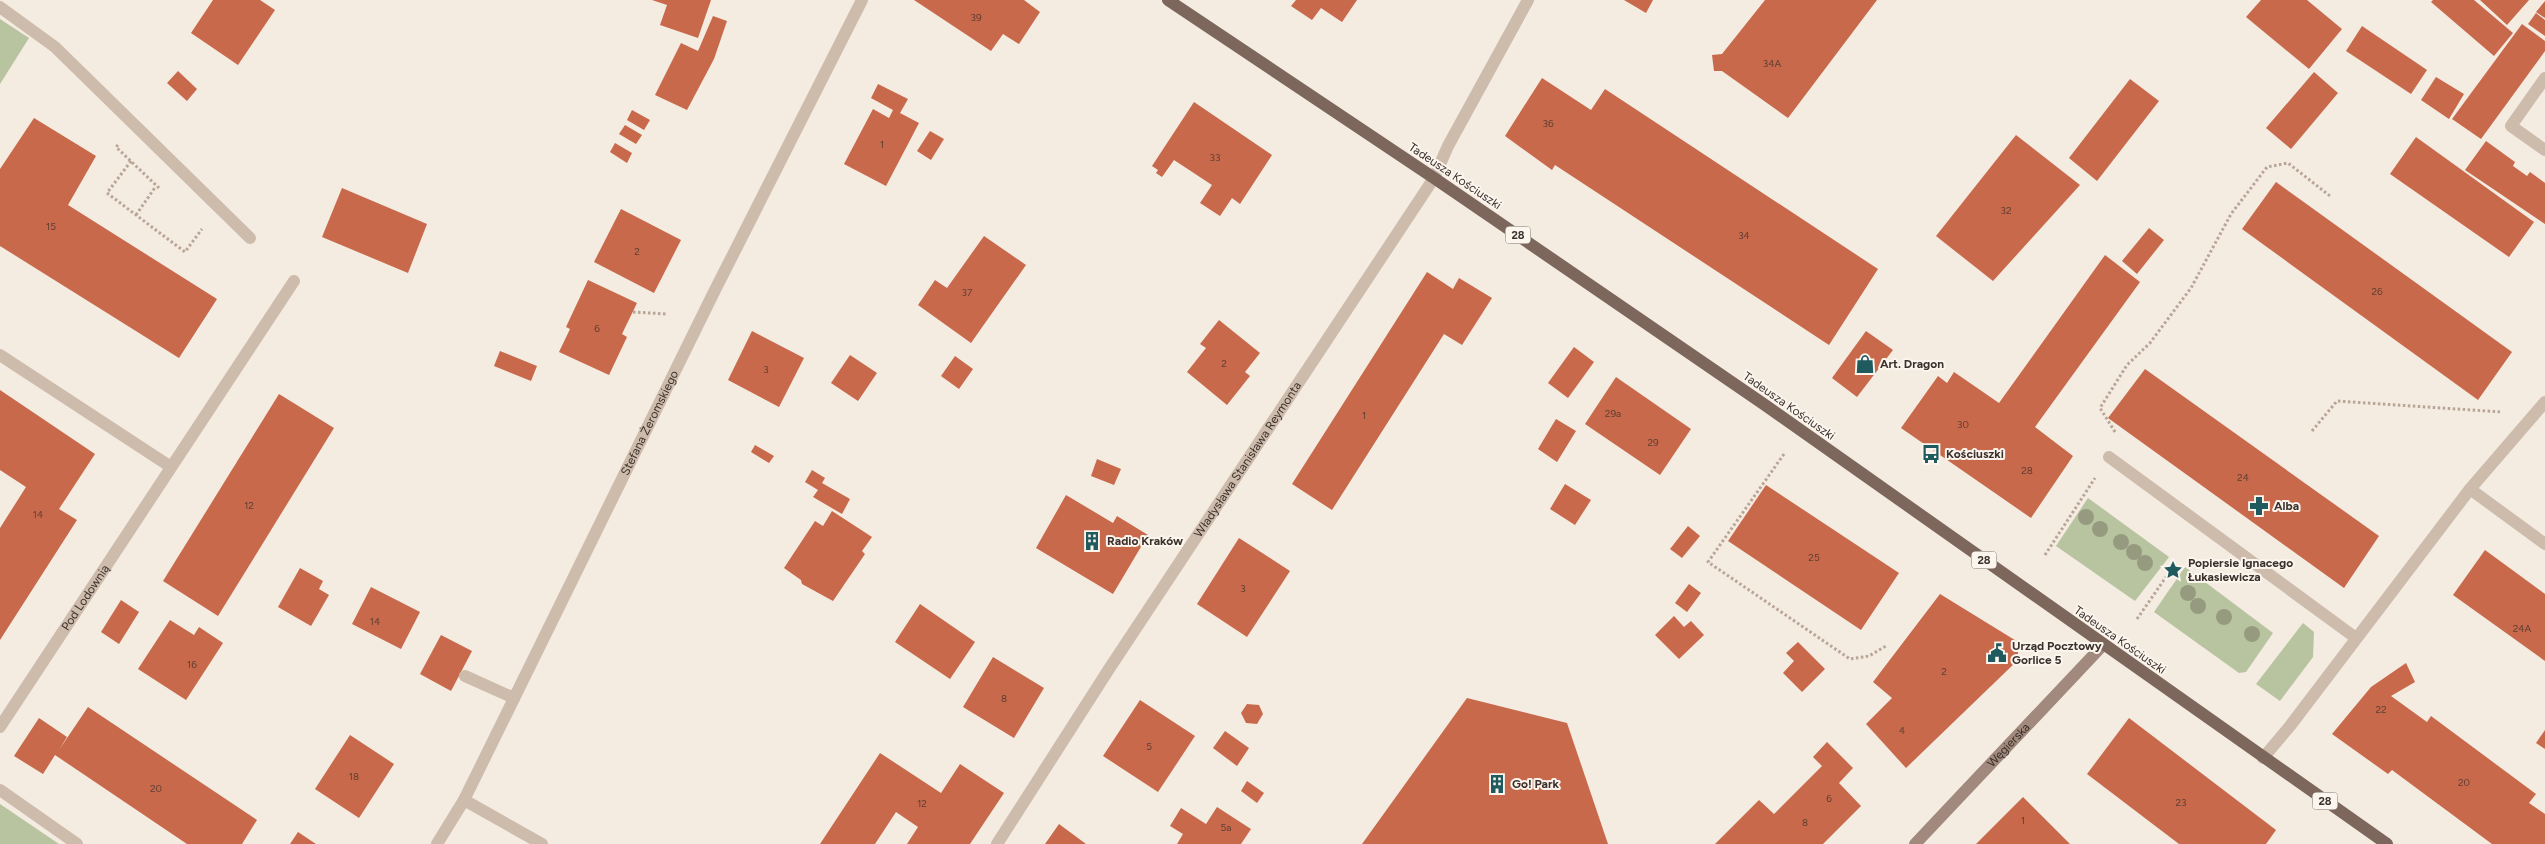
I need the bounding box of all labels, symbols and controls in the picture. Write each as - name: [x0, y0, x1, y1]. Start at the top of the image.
- house number: 39: [970, 11, 982, 24]
- house number: 34A: [1763, 57, 1781, 70]
- house number: 36: [1542, 117, 1554, 130]
- house number: 1: [880, 138, 884, 151]
- street label: Tadeusza Kościuszki: [1406, 140, 1504, 212]
- house number: 33: [1210, 151, 1220, 164]
- house number: 32: [2000, 204, 2012, 217]
- house number: 15: [46, 220, 56, 233]
- road number: 28: [1506, 226, 1530, 244]
- house number: 34: [1738, 229, 1750, 242]
- house number: 2: [634, 245, 640, 258]
- house number: 26: [2371, 285, 2383, 298]
- house number: 37: [962, 286, 973, 299]
- house number: 6: [594, 322, 600, 335]
- shop icon: Art. Dragon: [1854, 353, 1876, 375]
- house number: 2: [1221, 357, 1227, 370]
- place label: Art. Dragon: [1880, 357, 1944, 371]
- house number: 3: [763, 363, 769, 376]
- street label: Stefana Żeromskiego: [618, 368, 681, 478]
- street label: Tadeusza Kościuszki: [1740, 369, 1838, 443]
- street label: Władysława Stanisława Reymonta: [1191, 379, 1304, 540]
- house number: 29a: [1605, 407, 1621, 420]
- house number: 1: [1362, 409, 1366, 422]
- house number: 30: [1957, 418, 1969, 431]
- house number: 29: [1647, 436, 1659, 449]
- bus stop icon: Kościuszki: [1920, 443, 1942, 465]
- place label: Kościuszki: [1946, 447, 2004, 461]
- house number: 28: [2021, 464, 2033, 477]
- house number: 24: [2237, 471, 2249, 484]
- pharmacy icon: Alba: [2248, 495, 2270, 517]
- house number: 12: [244, 499, 254, 512]
- place label: Alba: [2274, 499, 2299, 513]
- house number: 14: [33, 508, 43, 521]
- building icon: Radio Kraków: [1081, 530, 1103, 552]
- place label: Radio Kraków: [1107, 534, 1183, 548]
- house number: 25: [1808, 551, 1820, 564]
- road number: 28: [1972, 552, 1996, 568]
- place label: Popiersie Ignacego Łukasiewicza: [2188, 556, 2293, 584]
- place icon: Popiersie Ignacego Łukasiewicza: [2162, 559, 2184, 581]
- street label: Pod Lodownią: [59, 562, 112, 633]
- house number: 3: [1240, 582, 1246, 595]
- street label: Tadeusza Kościuszki: [2071, 603, 2169, 677]
- house number: 14: [370, 615, 380, 628]
- house number: 24A: [2513, 622, 2532, 635]
- place label: Urząd Pocztowy Gorlice 5: [2012, 639, 2102, 667]
- public building icon: Urząd Pocztowy Gorlice 5: [1986, 642, 2008, 664]
- house number: 16: [187, 658, 197, 671]
- house number: 2: [1941, 665, 1947, 678]
- house number: 8: [1001, 692, 1007, 705]
- house number: 22: [2375, 703, 2387, 716]
- street label: Węgierska: [1984, 720, 2033, 770]
- house number: 4: [1899, 724, 1905, 737]
- house number: 5: [1146, 740, 1152, 753]
- house number: 18: [349, 770, 359, 783]
- building icon: Go! Park: [1486, 773, 1508, 795]
- house number: 20: [2458, 776, 2470, 789]
- place label: Go! Park: [1512, 777, 1560, 791]
- house number: 20: [150, 782, 162, 795]
- house number: 6: [1826, 792, 1832, 805]
- road number: 28: [2312, 792, 2338, 809]
- house number: 23: [2175, 796, 2187, 809]
- house number: 12: [917, 797, 927, 810]
- house number: 1: [2021, 814, 2025, 827]
- house number: 8: [1802, 816, 1808, 829]
- house number: 5a: [1221, 821, 1231, 834]

